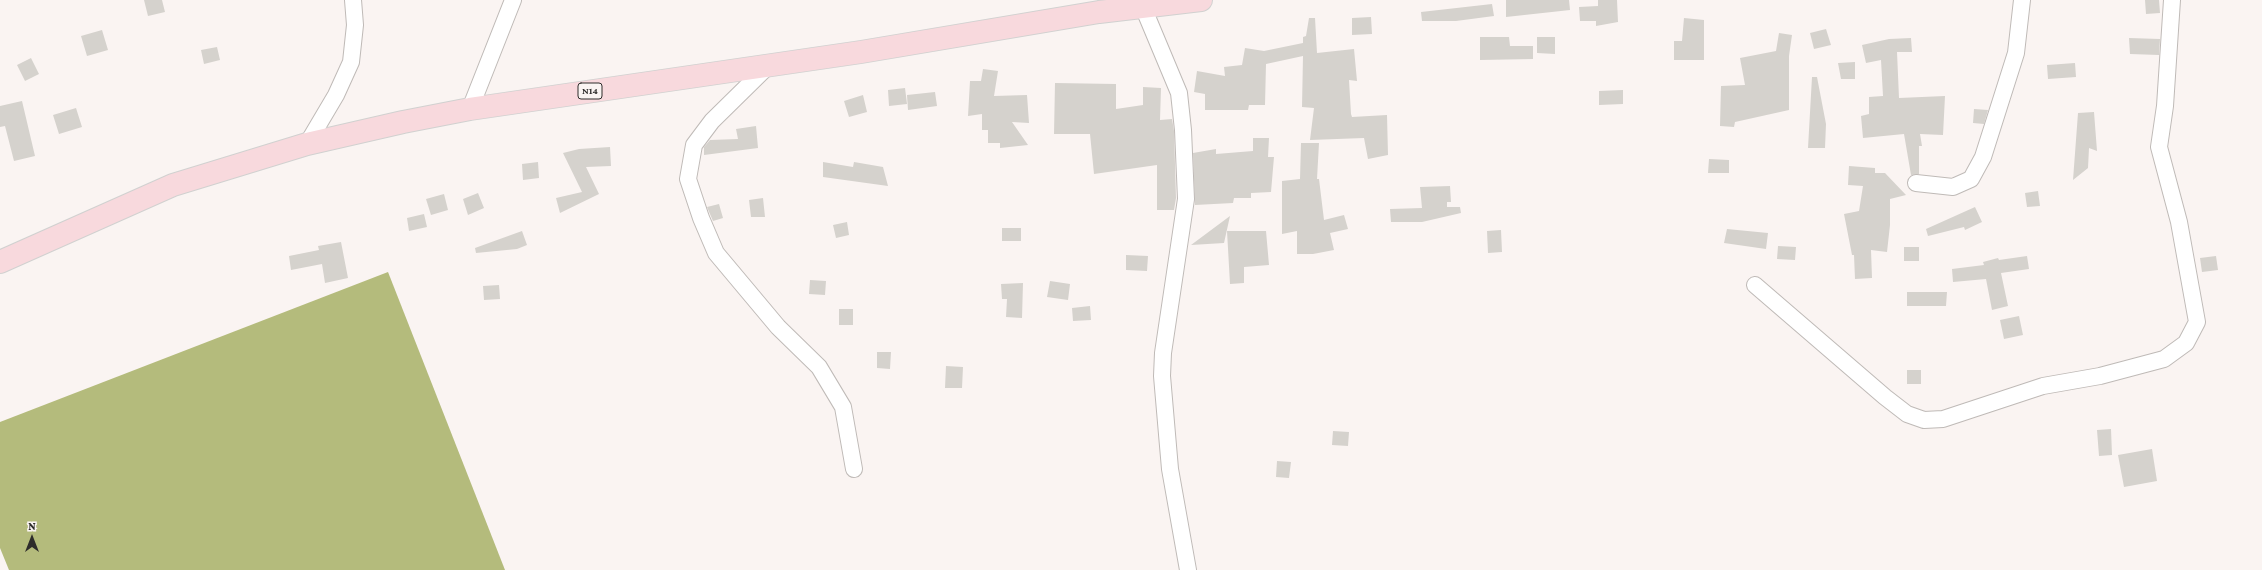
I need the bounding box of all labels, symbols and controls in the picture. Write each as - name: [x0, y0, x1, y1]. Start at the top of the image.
- road number: N14: [578, 83, 602, 99]
- north arrow: [12, 518, 52, 558]
- text: N: [28, 520, 36, 532]

